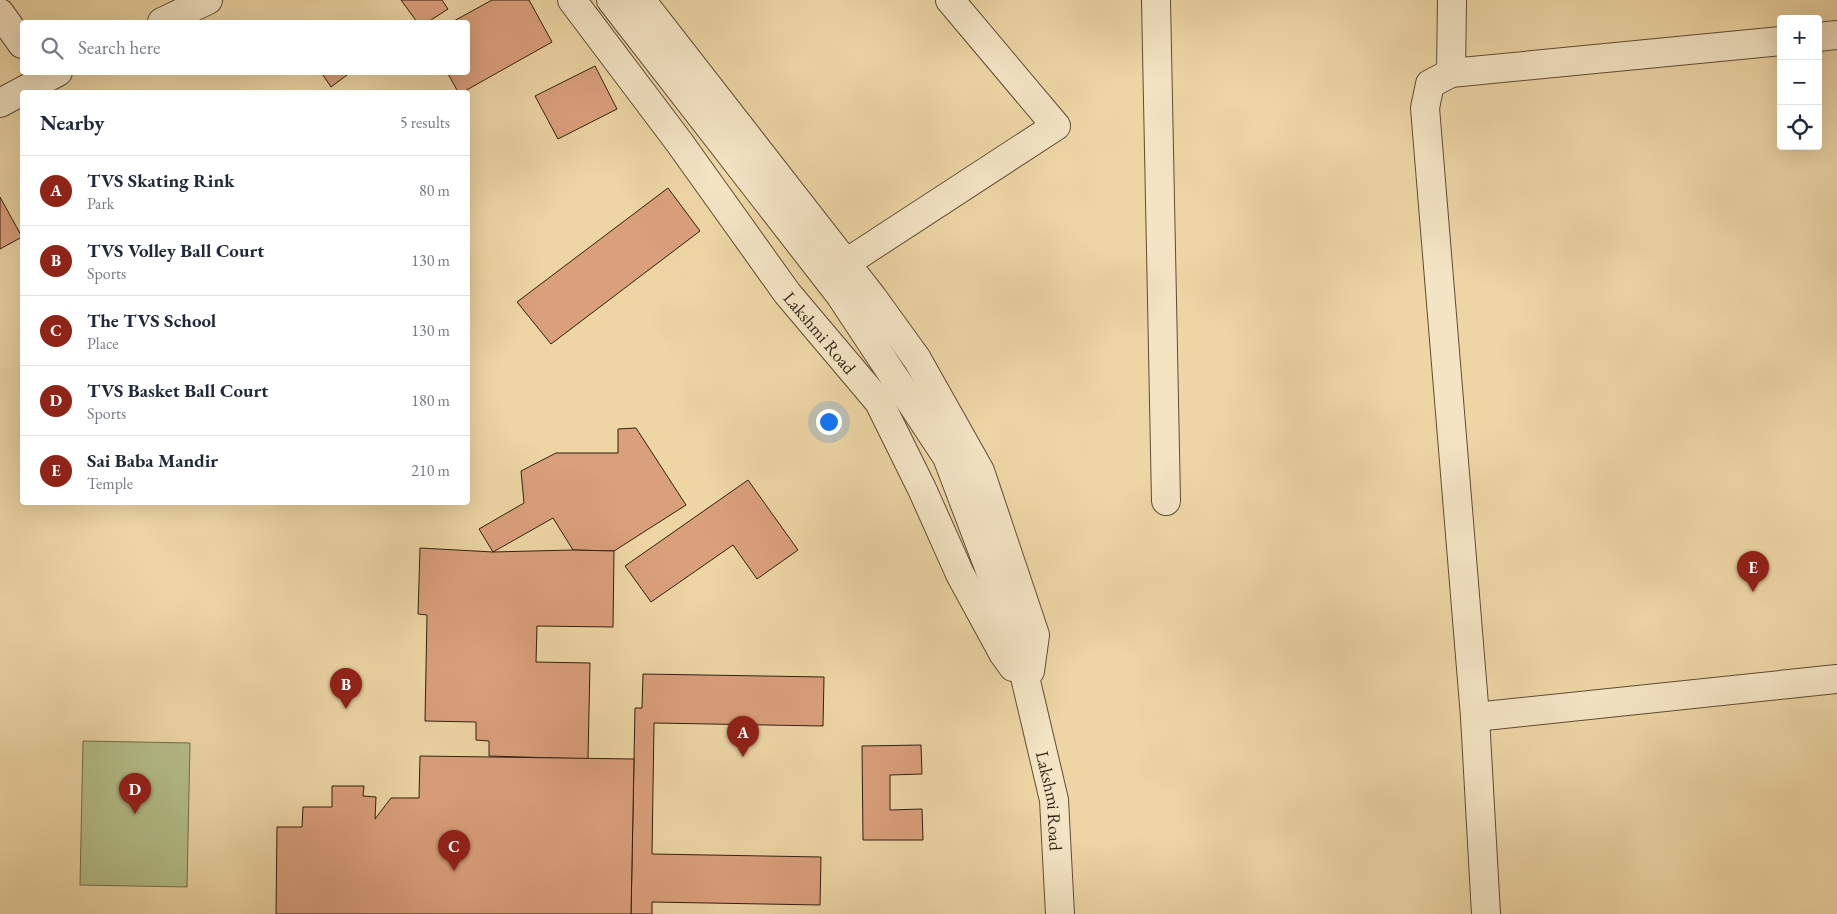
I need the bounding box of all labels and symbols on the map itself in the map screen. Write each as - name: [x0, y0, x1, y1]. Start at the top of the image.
- street label: Lakshmi Road: [779, 286, 862, 379]
- your location: [816, 409, 842, 435]
- pin: E: [1737, 551, 1769, 592]
- pin: B: [330, 668, 362, 709]
- pin: A: [727, 716, 759, 757]
- street label: Lakshmi Road: [1031, 749, 1068, 852]
- pin: D: [119, 773, 151, 814]
- pin: C: [438, 830, 470, 871]

